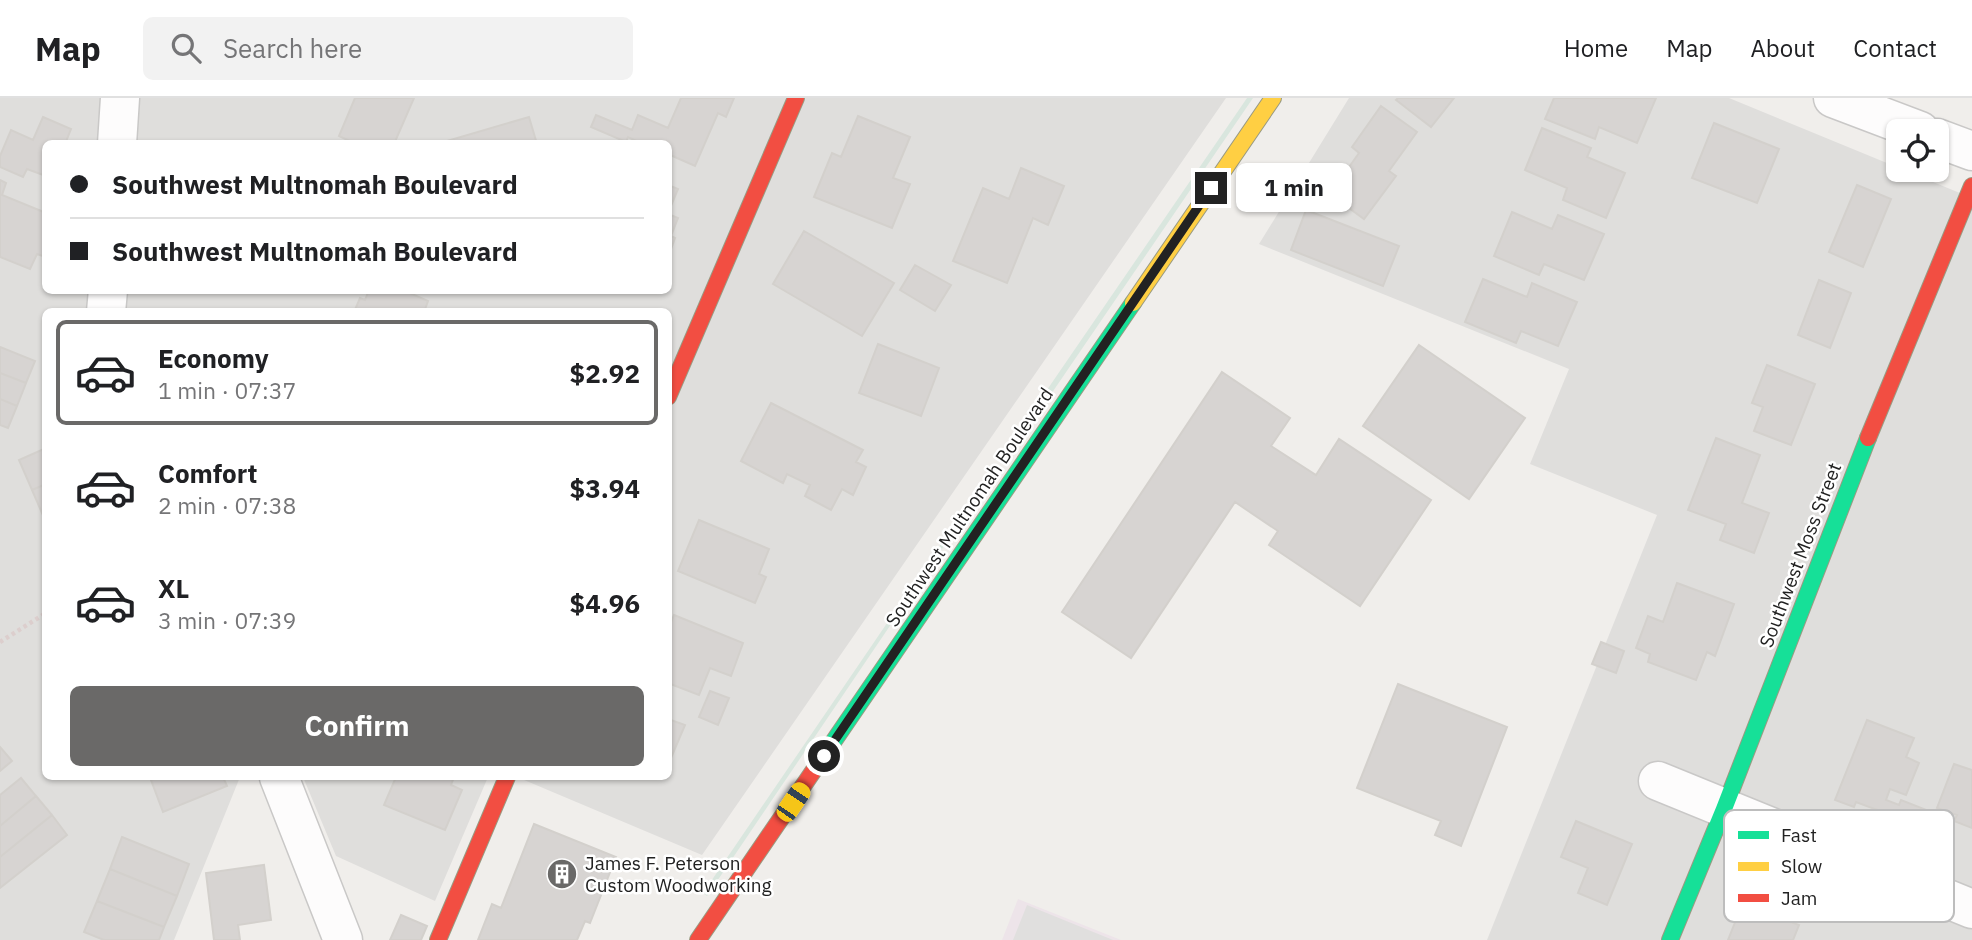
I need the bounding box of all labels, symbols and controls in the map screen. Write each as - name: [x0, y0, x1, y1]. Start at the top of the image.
- search box: [143, 17, 633, 80]
- text: Map: [35, 27, 101, 70]
- icon: search: [167, 29, 205, 67]
- text: Search here: [223, 31, 362, 65]
- text: Home: [1564, 32, 1628, 64]
- text: Map: [1666, 32, 1712, 64]
- text: About: [1750, 32, 1815, 64]
- text: Contact: [1853, 32, 1937, 64]
- map controls: [1886, 119, 1949, 182]
- button: locate: [1886, 119, 1949, 182]
- callout: 1 min: [1236, 164, 1351, 212]
- text: Southwest Multnomah Boulevard: [112, 167, 518, 201]
- route end: [1195, 172, 1227, 204]
- text: 1 min: [1264, 172, 1324, 202]
- text: Southwest Multnomah Boulevard: [112, 234, 518, 268]
- icon: car: [74, 341, 137, 404]
- text: Economy: [158, 341, 269, 375]
- text: $2.92: [570, 356, 640, 390]
- text: 1 min · 07:37: [158, 375, 296, 405]
- street label: Southwest Multnomah Boulevard: [880, 383, 1058, 631]
- icon: car: [74, 456, 137, 519]
- text: Comfort: [158, 456, 257, 490]
- street label: Southwest Moss Street: [1754, 459, 1846, 651]
- text: $3.94: [570, 471, 640, 505]
- text: 2 min · 07:38: [158, 490, 296, 520]
- icon: car: [74, 571, 137, 634]
- text: XL: [158, 571, 189, 605]
- text: $4.96: [570, 586, 640, 620]
- text: 3 min · 07:39: [158, 605, 296, 635]
- button: Confirm: [70, 686, 644, 766]
- route start: [808, 740, 840, 772]
- car: [773, 779, 814, 825]
- legend: [1724, 810, 1954, 922]
- text: Fast: [1781, 823, 1817, 847]
- place label: James F. Peterson Custom Woodworking: [585, 851, 772, 897]
- text: Slow: [1781, 854, 1822, 878]
- building icon: James F. Peterson Custom Woodworking: [545, 857, 579, 891]
- text: Jam: [1781, 886, 1817, 910]

